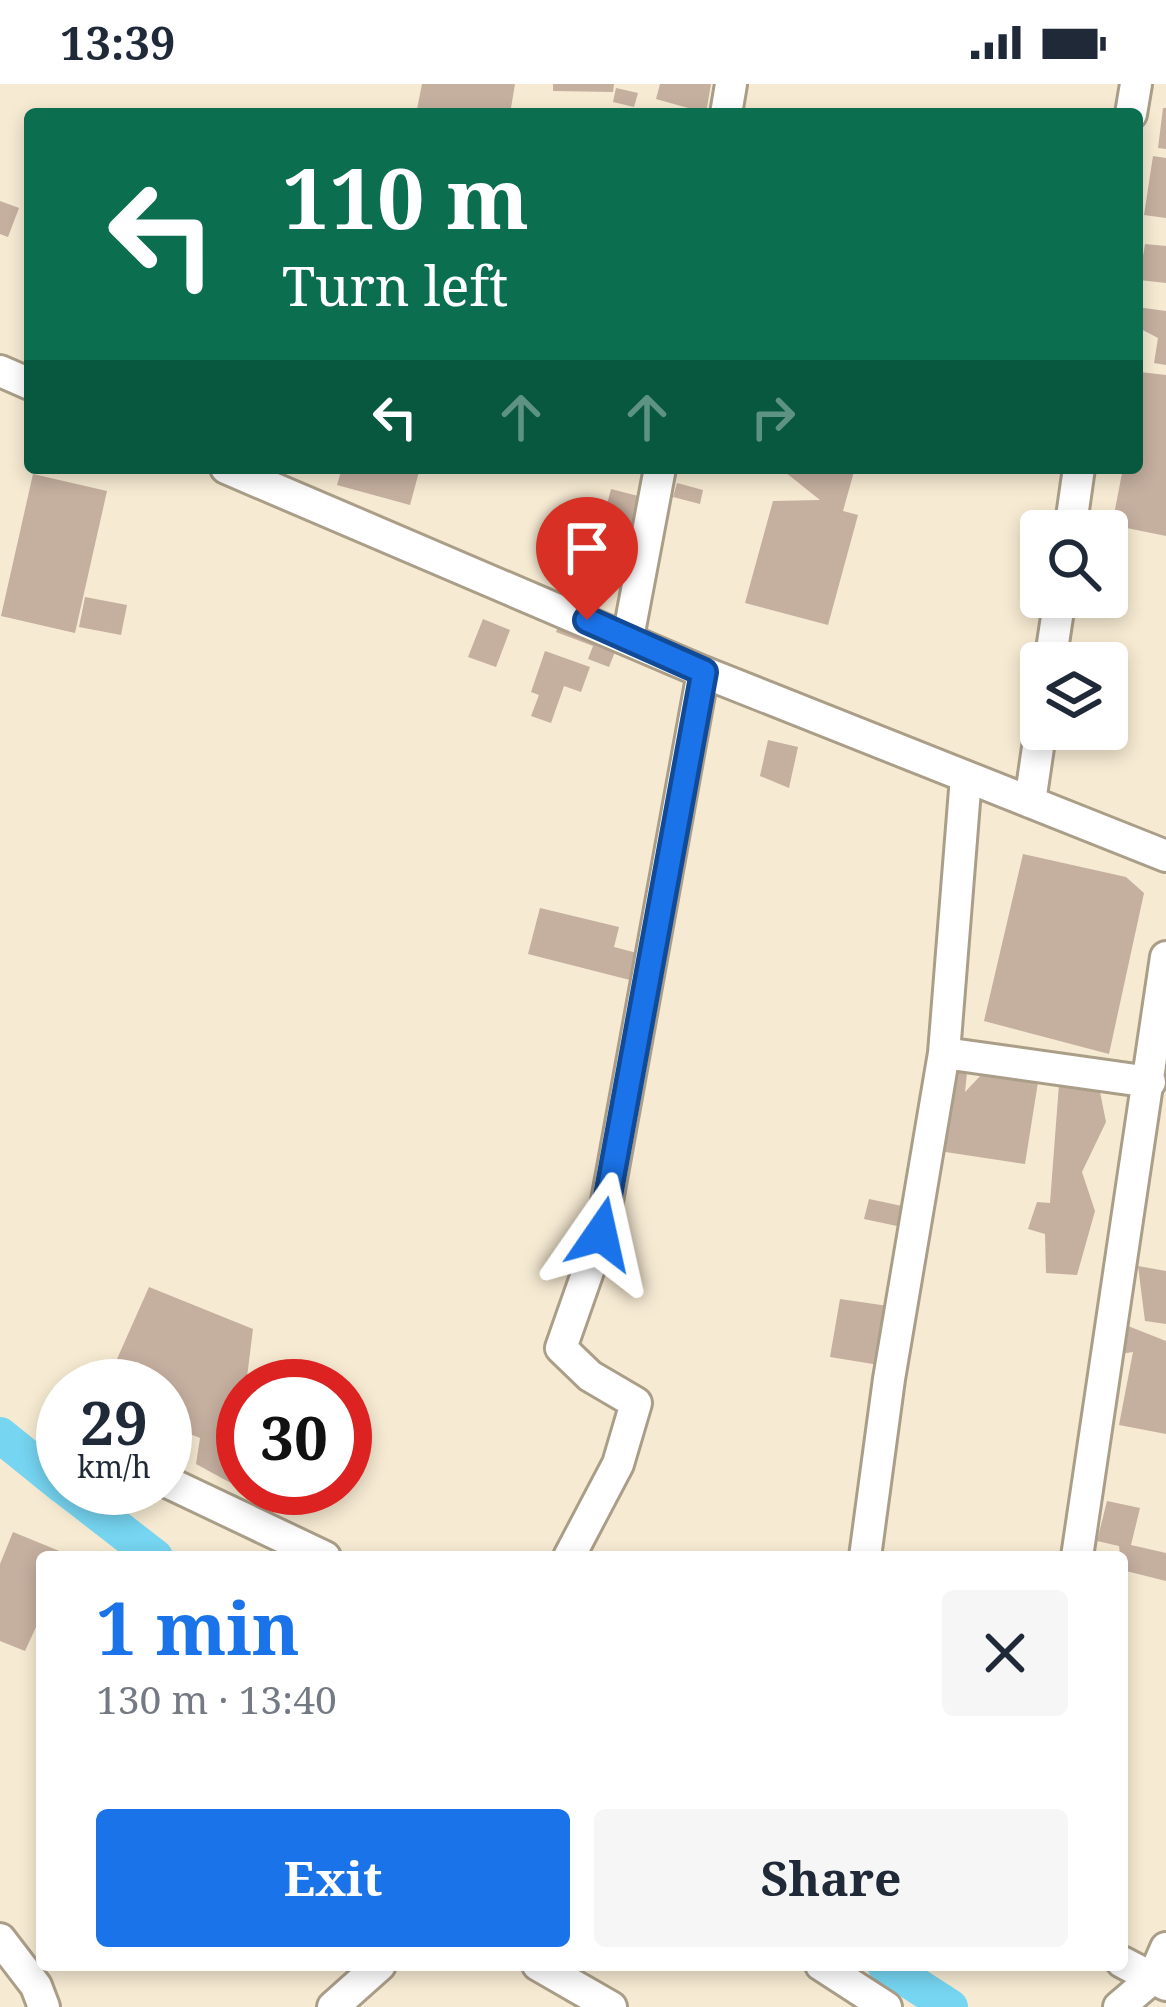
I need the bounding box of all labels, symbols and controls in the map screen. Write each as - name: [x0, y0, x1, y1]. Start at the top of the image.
- text: 13:39: [60, 12, 175, 73]
- text: 110 m: [282, 139, 529, 254]
- icon: left: [84, 156, 240, 312]
- text: Turn left: [282, 248, 508, 322]
- icon: left: [362, 384, 428, 450]
- icon: ahead: [488, 384, 554, 450]
- icon: ahead: [614, 384, 680, 450]
- icon: right: [740, 384, 806, 450]
- pin: [536, 497, 638, 620]
- map controls: [1020, 510, 1128, 750]
- button: search: [1020, 510, 1128, 618]
- icon: arrive: [554, 515, 620, 581]
- button: layers: [1020, 642, 1128, 750]
- position arrow: [538, 1171, 664, 1297]
- speed limit sign: 30: [216, 1359, 372, 1515]
- text: 29: [80, 1381, 148, 1463]
- text: km/h: [77, 1446, 151, 1487]
- text: 1 min: [96, 1578, 300, 1676]
- button: close: [942, 1590, 1068, 1716]
- text: 130 m · 13:40: [96, 1672, 337, 1725]
- button: Exit: [96, 1809, 570, 1947]
- button: Share: [594, 1809, 1068, 1947]

